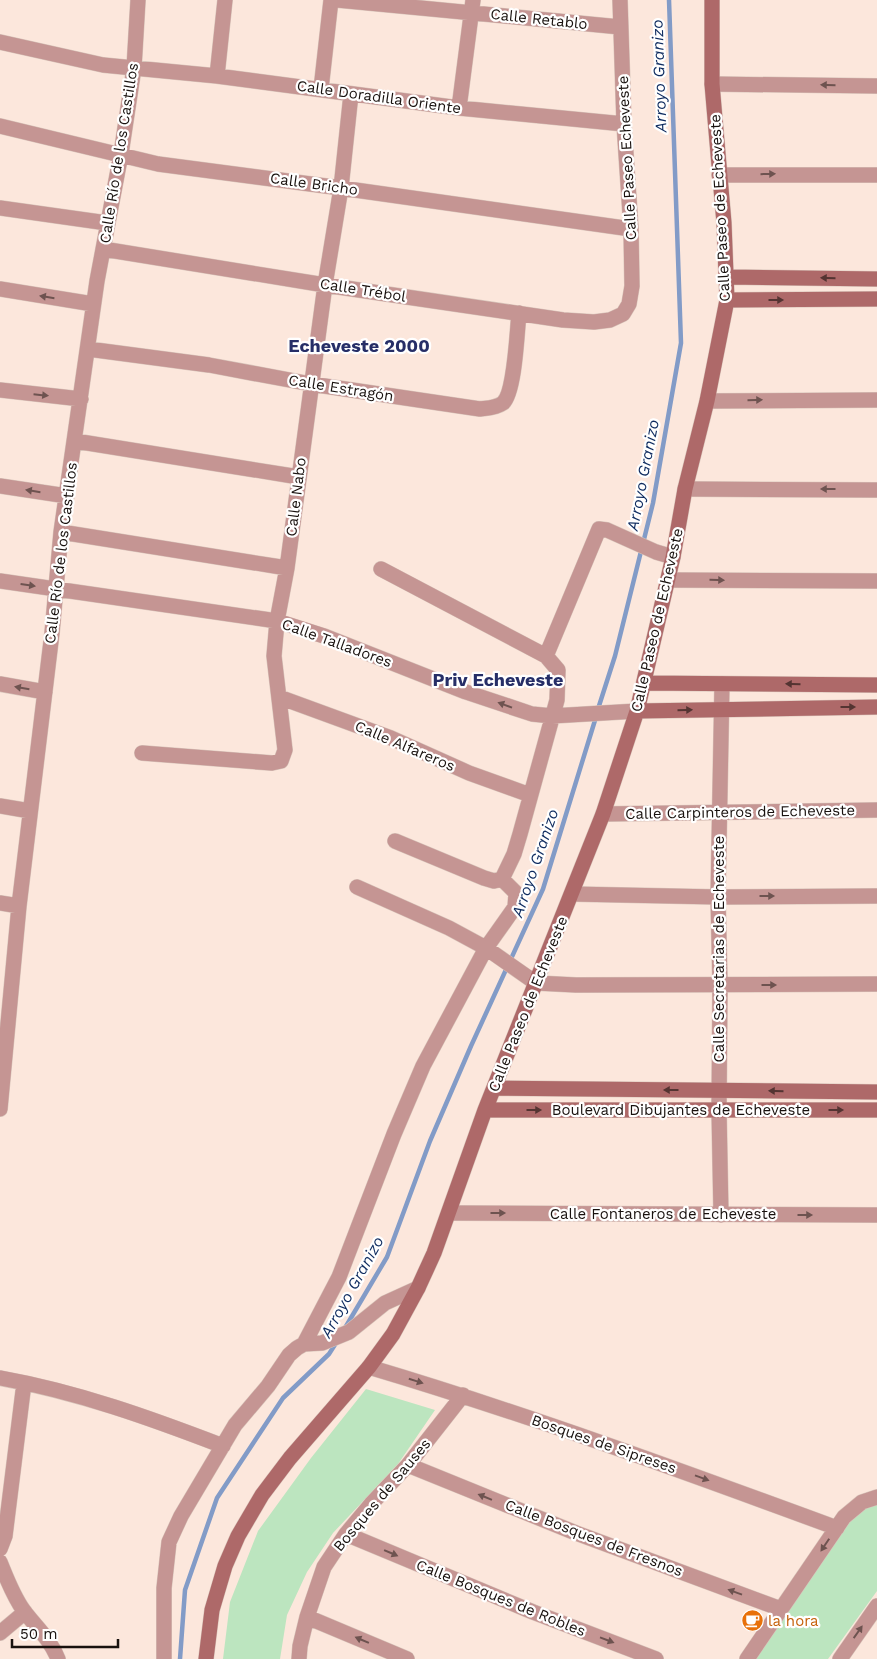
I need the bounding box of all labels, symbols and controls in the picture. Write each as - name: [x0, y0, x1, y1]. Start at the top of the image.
- street label: Calle Retablo: [489, 5, 589, 33]
- water label: Arroyo Granizo: [648, 19, 671, 134]
- street label: Calle Río de los Castillos: [96, 61, 142, 245]
- street label: Calle Paseo Echeveste: [614, 75, 640, 241]
- street label: Calle Doradilla Oriente: [296, 77, 462, 117]
- one-way arrow: [820, 81, 836, 89]
- street label: Calle Paseo de Echeveste: [706, 114, 734, 302]
- street label: Calle Bricho: [269, 169, 359, 199]
- one-way arrow: [760, 170, 776, 178]
- street label: Calle Trébol: [319, 274, 408, 306]
- one-way arrow: [820, 274, 836, 282]
- one-way arrow: [38, 292, 54, 300]
- one-way arrow: [768, 296, 784, 304]
- district label: Echeveste 2000: [288, 335, 430, 356]
- street label: Calle Estragón: [287, 371, 395, 405]
- one-way arrow: [33, 391, 49, 399]
- one-way arrow: [748, 396, 764, 404]
- water label: Arroyo Granizo: [623, 418, 663, 533]
- street label: Calle Nabo: [282, 456, 310, 538]
- street label: Calle Río de los Castillos: [41, 461, 81, 645]
- one-way arrow: [820, 485, 836, 493]
- one-way arrow: [25, 487, 41, 495]
- street label: Calle Paseo de Echeveste: [627, 526, 687, 714]
- one-way arrow: [709, 576, 725, 584]
- one-way arrow: [20, 581, 36, 589]
- street label: Calle Talladores: [279, 615, 395, 671]
- district label: Priv Echeveste: [433, 669, 563, 690]
- one-way arrow: [785, 680, 801, 688]
- one-way arrow: [14, 683, 30, 691]
- one-way arrow: [497, 701, 512, 709]
- one-way arrow: [840, 703, 856, 711]
- one-way arrow: [678, 705, 694, 713]
- street label: Calle Alfareros: [352, 717, 458, 775]
- street label: Calle Carpinteros de Echeveste: [625, 801, 855, 823]
- water label: Arroyo Granizo: [507, 806, 562, 920]
- street label: Calle Secretarias de Echeveste: [710, 836, 728, 1063]
- one-way arrow: [759, 892, 775, 900]
- street label: Calle Paseo de Echeveste: [484, 914, 572, 1094]
- one-way arrow: [761, 981, 777, 989]
- one-way arrow: [663, 1086, 679, 1094]
- one-way arrow: [768, 1086, 784, 1094]
- street label: Boulevard Dibujantes de Echeveste: [552, 1101, 810, 1119]
- one-way arrow: [526, 1106, 542, 1114]
- one-way arrow: [829, 1106, 845, 1114]
- street label: Calle Fontaneros de Echeveste: [550, 1205, 776, 1223]
- one-way arrow: [490, 1209, 506, 1217]
- one-way arrow: [797, 1211, 813, 1219]
- water label: Arroyo Granizo: [316, 1233, 388, 1342]
- one-way arrow: [408, 1377, 423, 1385]
- street label: Bosques de Sipreses: [529, 1411, 679, 1477]
- street label: Bosques de Sauses: [330, 1435, 435, 1555]
- one-way arrow: [695, 1474, 710, 1482]
- one-way arrow: [478, 1492, 493, 1500]
- street label: Calle Bosques de Fresnos: [503, 1496, 686, 1580]
- one-way arrow: [820, 1538, 830, 1552]
- one-way arrow: [384, 1549, 399, 1557]
- street label: Calle Bosques de Robles: [414, 1556, 588, 1640]
- one-way arrow: [728, 1588, 743, 1595]
- cafe icon: la hora: [740, 1609, 764, 1633]
- place label: la hora: [768, 1612, 819, 1630]
- scale bar: [12, 1616, 119, 1648]
- text: 50 m: [20, 1625, 57, 1643]
- one-way arrow: [853, 1626, 863, 1639]
- one-way arrow: [355, 1636, 369, 1644]
- one-way arrow: [600, 1636, 615, 1644]

